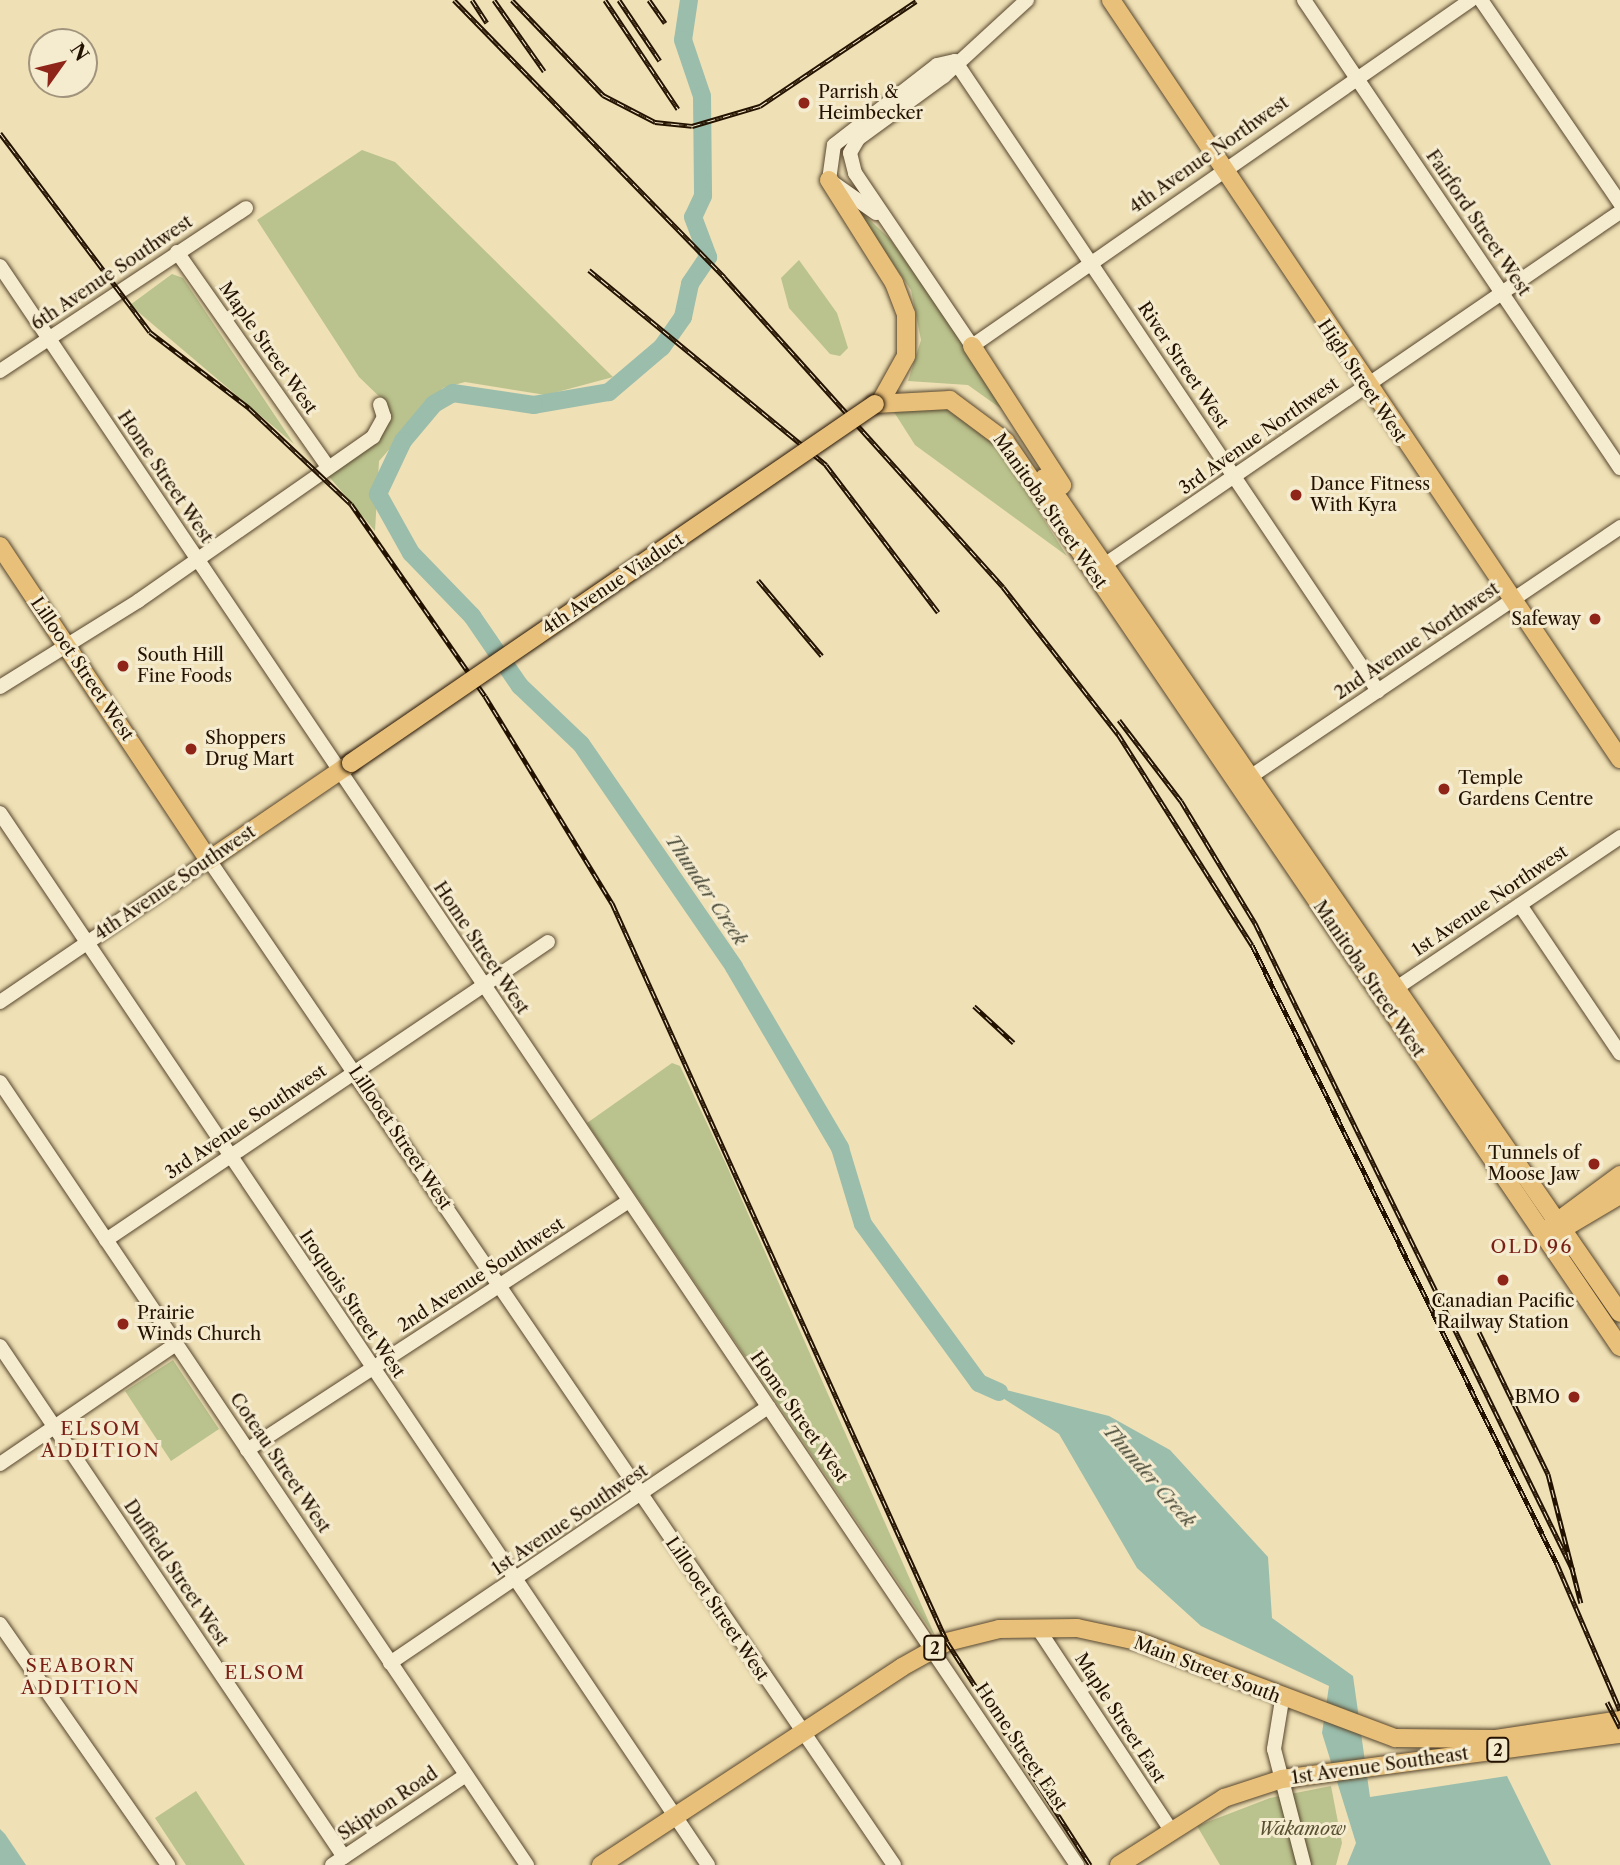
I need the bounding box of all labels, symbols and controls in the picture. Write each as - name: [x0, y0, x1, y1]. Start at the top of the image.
- north arrow: [28, 28, 98, 98]
- text: N: [65, 39, 93, 65]
- place label: Parrish & Heimbecker: [818, 82, 923, 124]
- street label: 4th Avenue Northwest: [1125, 92, 1293, 218]
- marker: Parrish & Heimbecker: [796, 95, 812, 111]
- street label: Fairford Street West: [1421, 146, 1535, 300]
- street label: 6th Avenue Southwest: [27, 211, 197, 335]
- street label: Maple Street West: [214, 277, 322, 419]
- street label: River Street West: [1133, 297, 1233, 433]
- street label: High Street West: [1313, 315, 1411, 447]
- street label: 3rd Avenue Northwest: [1175, 373, 1343, 499]
- street label: Home Street West: [112, 406, 218, 548]
- street label: Manitoba Street West: [988, 429, 1112, 593]
- place label: Dance Fitness With Kyra: [1310, 474, 1430, 516]
- marker: Dance Fitness With Kyra: [1288, 487, 1304, 503]
- street label: 4th Avenue Viaduct: [538, 528, 688, 640]
- street label: 2nd Avenue Northwest: [1330, 578, 1504, 704]
- street label: Lillooet Street West: [26, 593, 138, 745]
- place label: Safeway: [1511, 608, 1581, 630]
- marker: Safeway: [1587, 611, 1603, 627]
- place label: South Hill Fine Foods: [137, 645, 232, 688]
- marker: South Hill Fine Foods: [115, 658, 131, 674]
- place label: Shoppers Drug Mart: [205, 728, 294, 770]
- marker: Shoppers Drug Mart: [183, 741, 199, 757]
- place label: Temple Gardens Centre: [1458, 768, 1593, 810]
- marker: Temple Gardens Centre: [1436, 781, 1452, 797]
- street label: 4th Avenue Southwest: [90, 821, 260, 945]
- water label: Thunder Creek: [660, 830, 752, 950]
- street label: 1st Avenue Northwest: [1408, 841, 1572, 961]
- street label: Home Street West: [428, 877, 534, 1019]
- street label: Manitoba Street West: [1308, 896, 1430, 1062]
- street label: 3rd Avenue Southwest: [161, 1060, 331, 1184]
- street label: Lillooet Street West: [344, 1062, 456, 1214]
- place label: Tunnels of Moose Jaw: [1487, 1143, 1580, 1186]
- marker: Tunnels of Moose Jaw: [1586, 1156, 1602, 1172]
- street label: 2nd Avenue Southwest: [393, 1213, 569, 1337]
- street label: Iroquois Street West: [294, 1226, 410, 1382]
- district label: OLD 96: [1491, 1236, 1573, 1258]
- marker: Canadian Pacific Railway Station: [1495, 1272, 1511, 1288]
- place label: Canadian Pacific Railway Station: [1431, 1291, 1575, 1334]
- place label: Prairie Winds Church: [137, 1303, 261, 1346]
- marker: Prairie Winds Church: [115, 1316, 131, 1332]
- street label: Home Street West: [745, 1347, 853, 1487]
- place label: BMO: [1515, 1386, 1560, 1408]
- street label: Coteau Street West: [225, 1389, 335, 1537]
- marker: BMO: [1566, 1389, 1582, 1405]
- district label: ELSOM ADDITION: [42, 1418, 160, 1462]
- water label: Thunder Creek: [1098, 1420, 1200, 1532]
- street label: 1st Avenue Southwest: [488, 1460, 652, 1580]
- street label: Duffield Street West: [119, 1496, 233, 1650]
- street label: Lillooet Street West: [661, 1533, 773, 1685]
- street label: Main Street South: [1131, 1632, 1283, 1708]
- road number: 2: [923, 1636, 947, 1660]
- street label: Maple Street East: [1070, 1649, 1170, 1787]
- district label: SEABORN ADDITION: [22, 1655, 140, 1699]
- district label: ELSOM: [225, 1662, 305, 1684]
- street label: Home Street East: [970, 1679, 1072, 1815]
- road number: 2: [1486, 1738, 1510, 1762]
- street label: 1st Avenue Southeast: [1290, 1743, 1470, 1789]
- street label: Skipton Road: [334, 1763, 442, 1845]
- park label: Wakamow: [1258, 1818, 1346, 1840]

